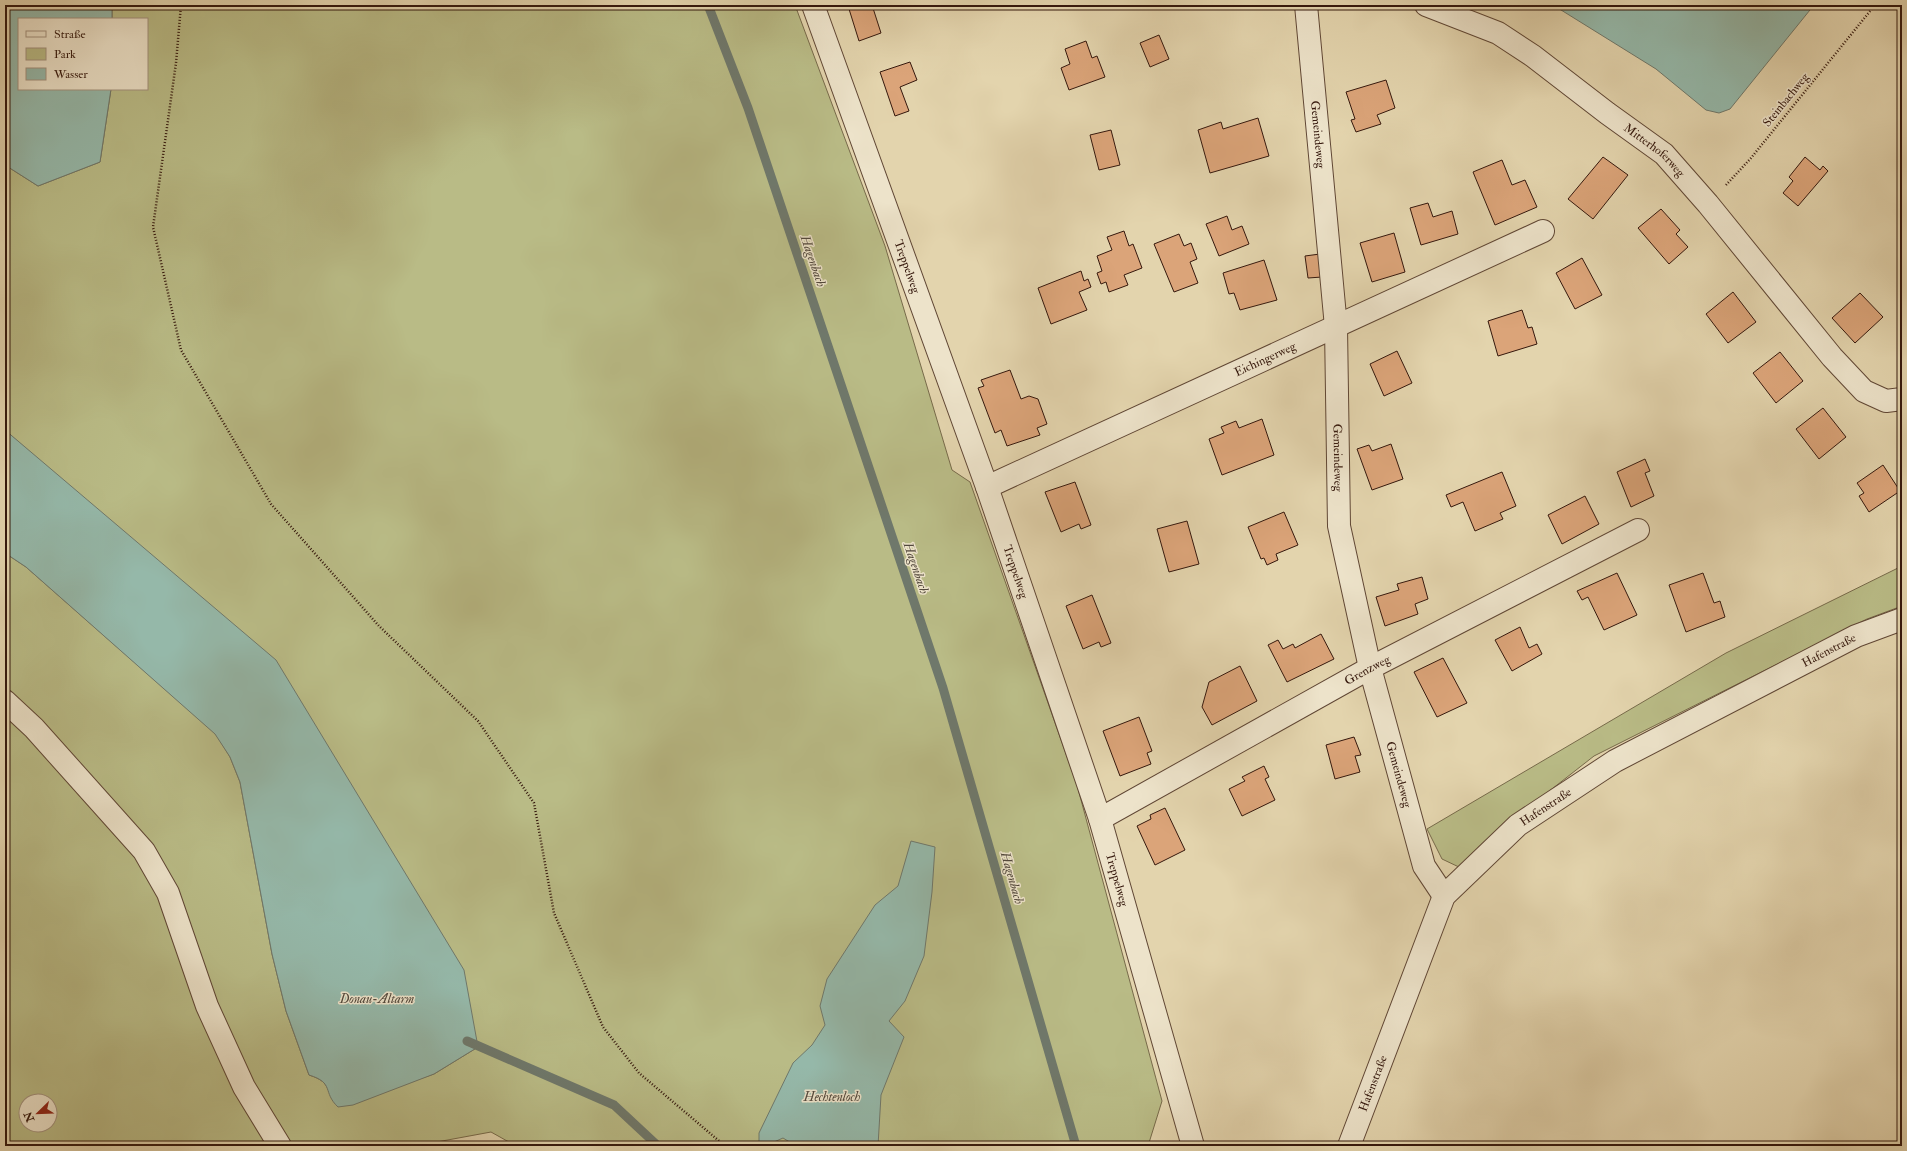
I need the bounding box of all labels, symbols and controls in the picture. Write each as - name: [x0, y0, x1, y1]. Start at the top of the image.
- legend: [18, 18, 148, 90]
- text: Straße: [54, 27, 85, 42]
- text: Park: [54, 47, 76, 62]
- text: Wasser: [53, 67, 88, 82]
- street label: Steinbachweg: [1760, 69, 1813, 130]
- street label: Gemeindeweg: [1307, 100, 1329, 170]
- street label: Mitterhoferweg: [1621, 120, 1689, 181]
- water label: Hagenbach: [796, 232, 829, 289]
- street label: Treppelweg: [891, 238, 924, 296]
- street label: Eichingerweg: [1232, 338, 1299, 380]
- street label: Gemeindeweg: [1330, 424, 1346, 493]
- water label: Hagenbach: [899, 539, 932, 596]
- street label: Treppelweg: [1000, 543, 1032, 602]
- street label: Hafenstraße: [1799, 630, 1858, 670]
- street label: Grenzweg: [1342, 651, 1394, 688]
- street label: Gemeindeweg: [1383, 740, 1415, 810]
- street label: Hafenstraße: [1517, 784, 1574, 829]
- water label: Hagenbach: [997, 849, 1027, 906]
- street label: Treppelweg: [1102, 851, 1132, 909]
- water label: Donau-Altarm: [339, 991, 415, 1007]
- street label: Hafenstraße: [1355, 1053, 1390, 1113]
- water label: Hechtenloch: [803, 1089, 861, 1105]
- north arrow: [18, 1093, 58, 1133]
- text: N: [21, 1109, 38, 1125]

